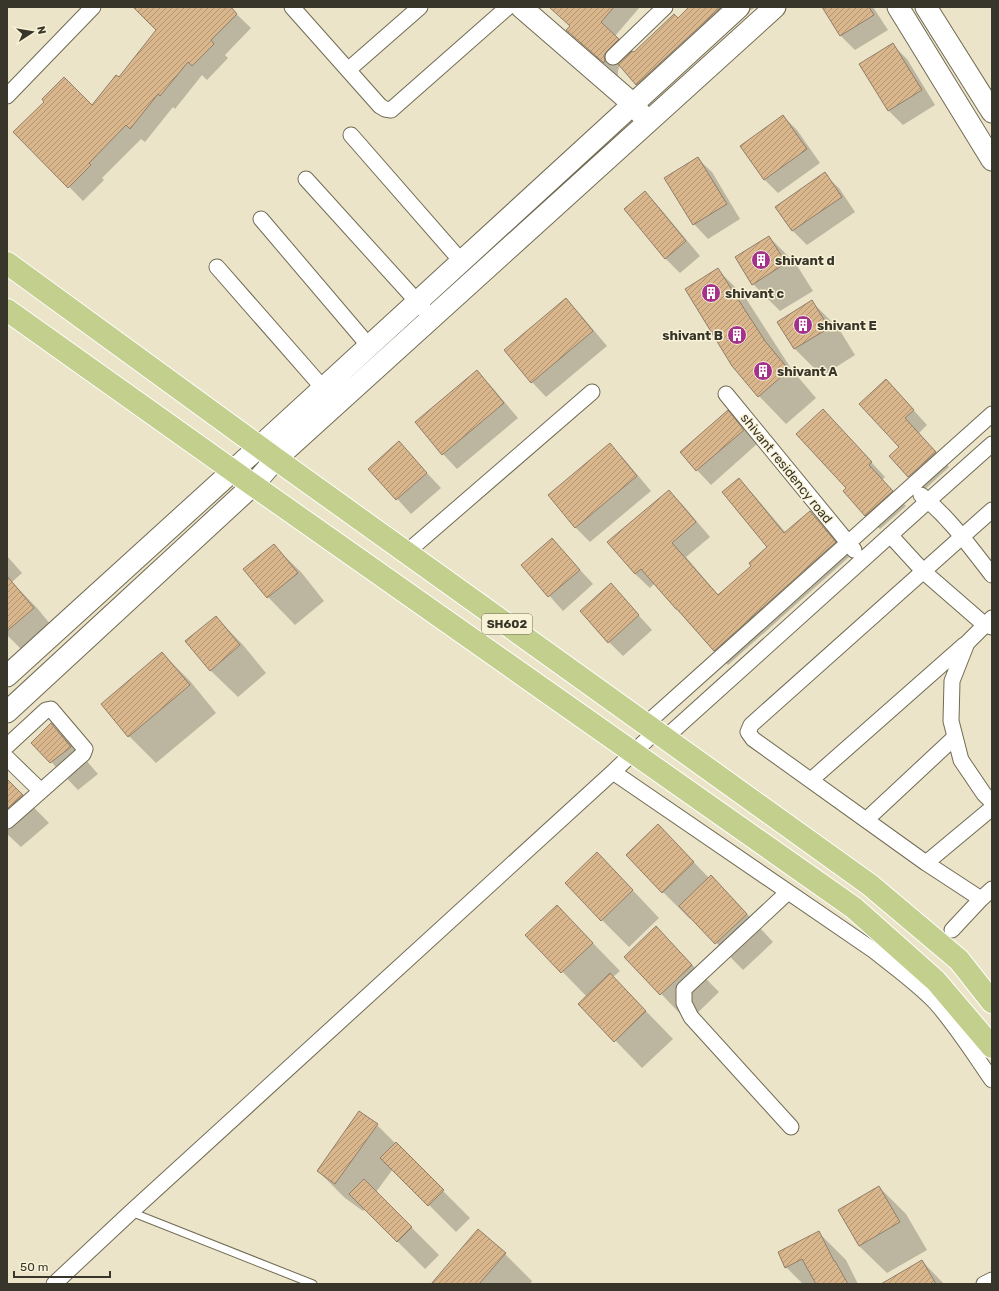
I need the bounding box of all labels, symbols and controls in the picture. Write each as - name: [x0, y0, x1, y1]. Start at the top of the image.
- north arrow: [12, 12, 52, 52]
- text: N: [34, 25, 48, 35]
- building icon: shivant d: [750, 249, 772, 271]
- place label: shivant d: [775, 253, 835, 268]
- building icon: shivant c: [700, 282, 722, 304]
- place label: shivant c: [725, 286, 785, 301]
- building icon: shivant E: [792, 314, 814, 336]
- place label: shivant E: [817, 318, 877, 333]
- building icon: shivant B: [726, 324, 748, 346]
- place label: shivant B: [662, 328, 723, 343]
- building icon: shivant A: [752, 360, 774, 382]
- place label: shivant A: [777, 364, 838, 379]
- street label: shivant residency road: [738, 410, 835, 526]
- road number: SH602: [482, 614, 532, 634]
- scale bar: [14, 1253, 110, 1279]
- text: 50 m: [20, 1260, 48, 1274]

